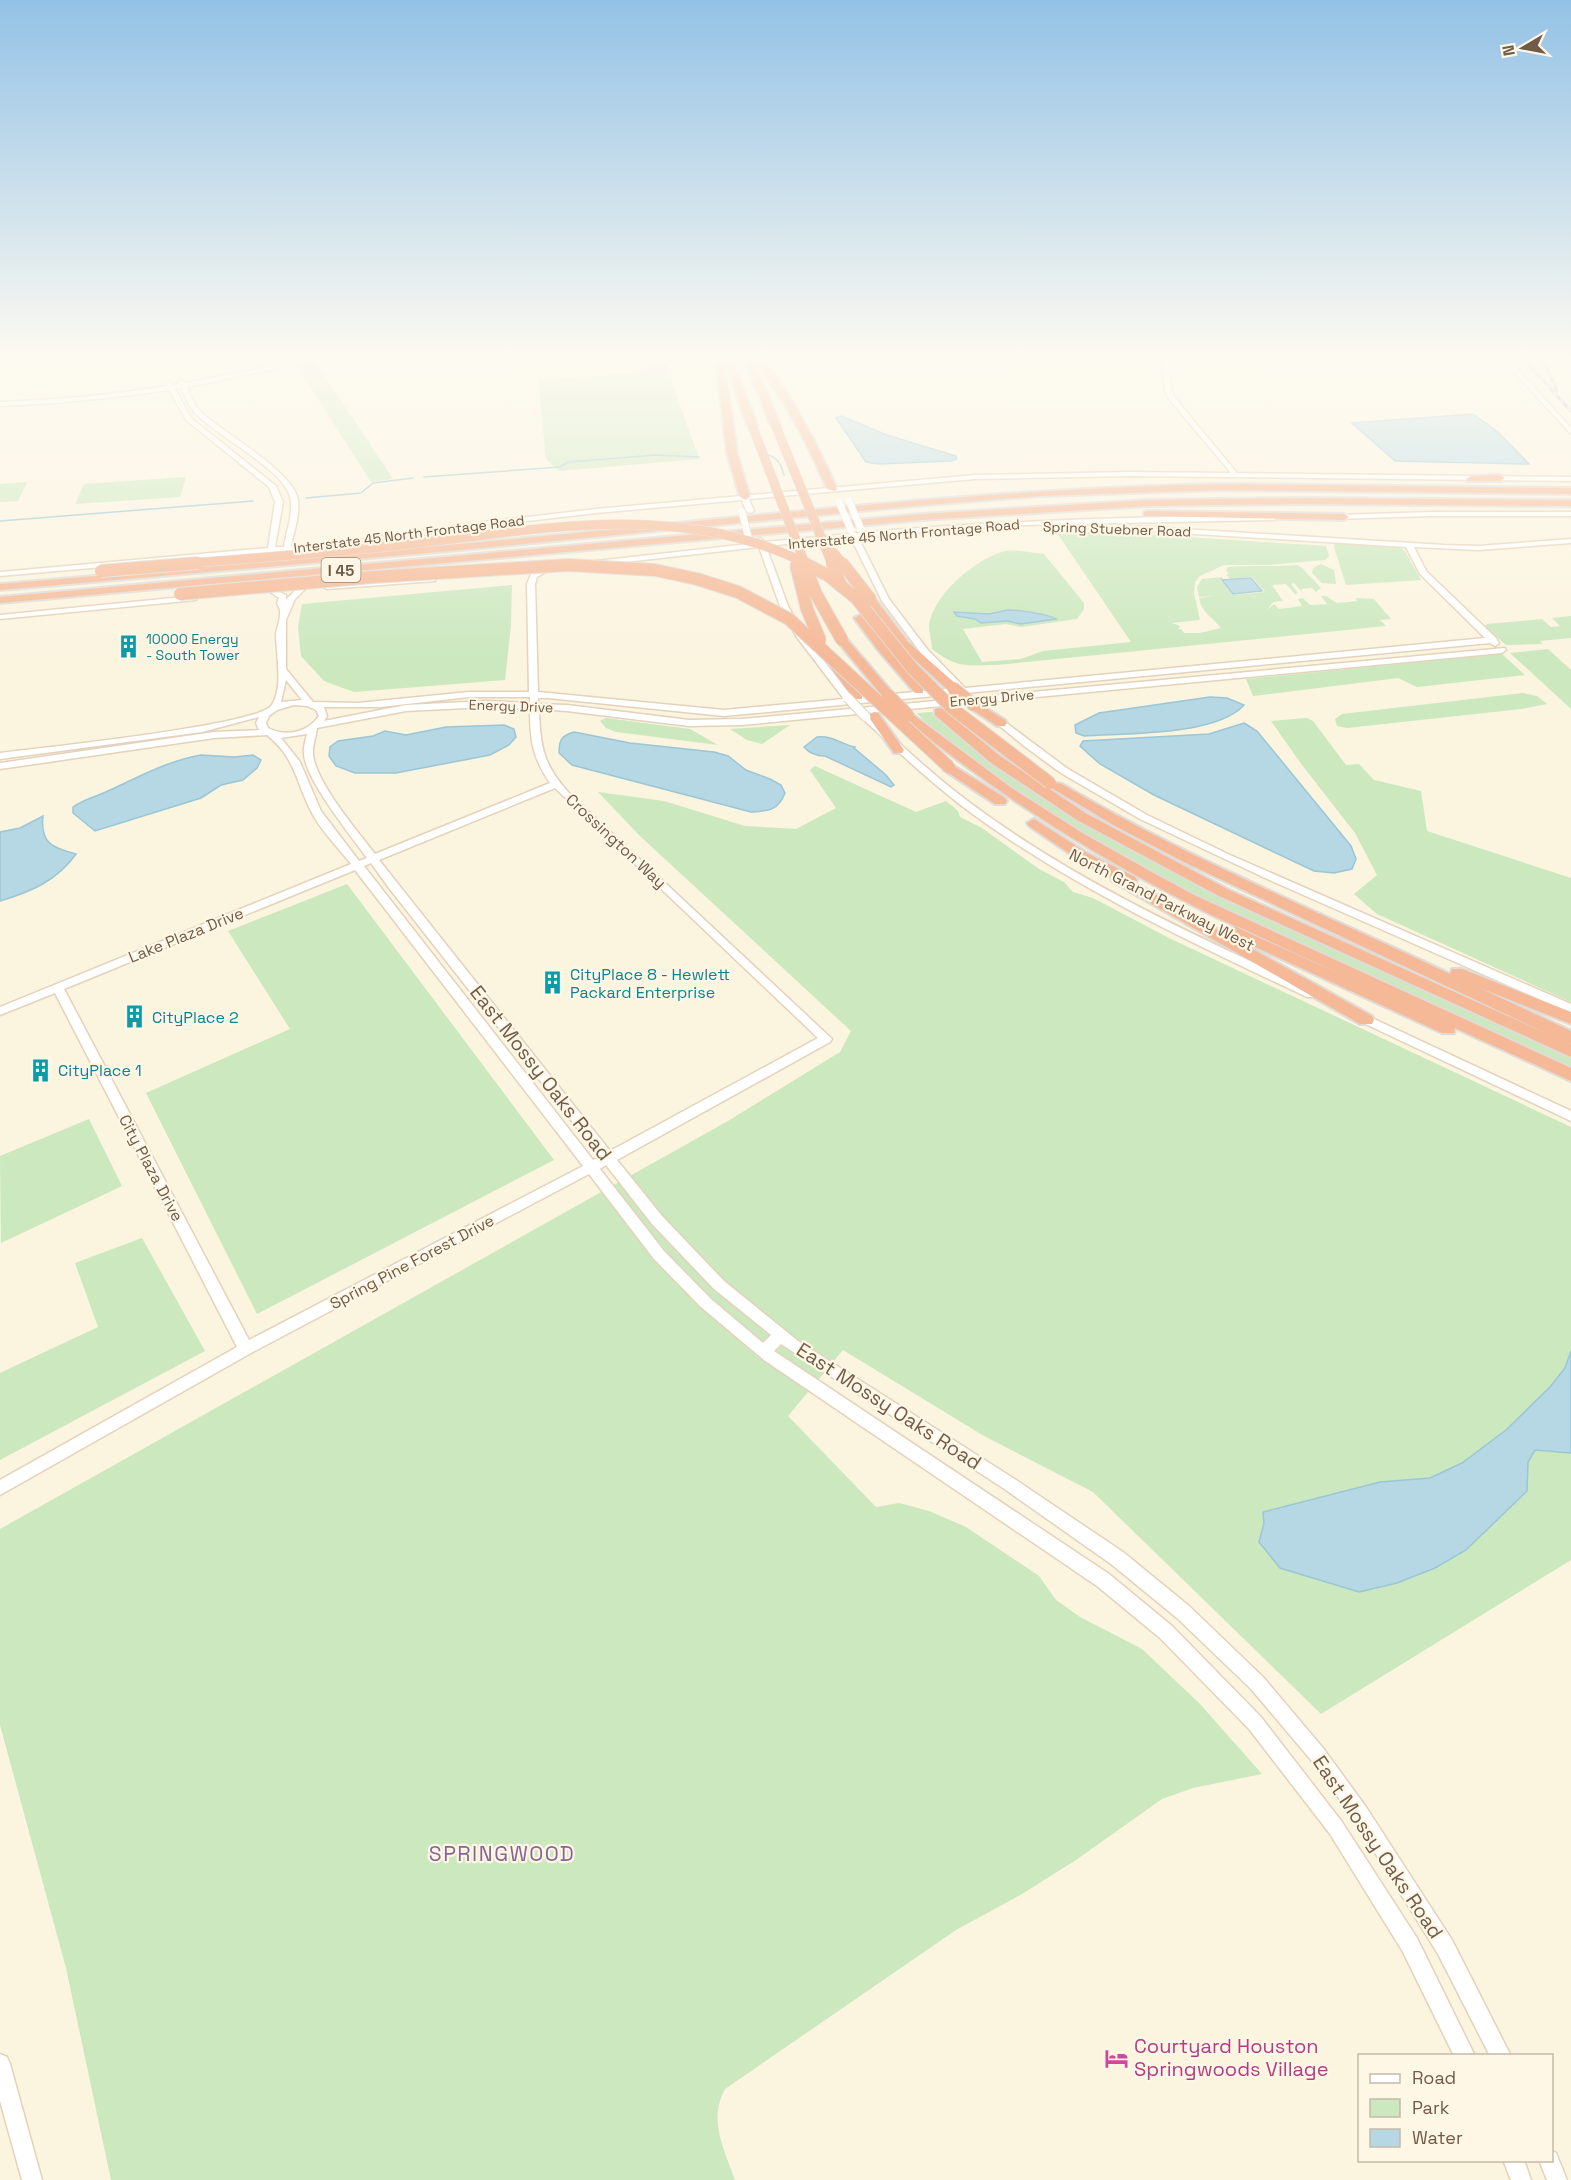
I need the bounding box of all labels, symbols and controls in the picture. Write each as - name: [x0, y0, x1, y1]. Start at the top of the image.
- north arrow: [1493, 18, 1553, 78]
- text: N: [1497, 43, 1520, 58]
- street label: Interstate 45 North Frontage Road: [293, 511, 525, 557]
- street label: Interstate 45 North Frontage Road: [787, 515, 1021, 553]
- street label: Spring Stuebner Road: [1042, 517, 1192, 541]
- road number: I 45: [322, 558, 360, 582]
- place label: 10000 Energy - South Tower: [146, 630, 240, 664]
- building icon: 10000 Energy - South Tower: [115, 634, 141, 660]
- street label: Energy Drive: [949, 685, 1035, 711]
- street label: Energy Drive: [468, 696, 554, 716]
- street label: Crossington Way: [561, 789, 671, 893]
- street label: North Grand Parkway West: [1066, 844, 1258, 956]
- street label: Lake Plaza Drive: [125, 902, 247, 968]
- place label: CityPlace 8 - Hewlett Packard Enterprise: [570, 964, 730, 1003]
- building icon: CityPlace 8 - Hewlett Packard Enterprise: [539, 970, 565, 996]
- street label: East Mossy Oaks Road: [464, 980, 618, 1166]
- building icon: CityPlace 2: [121, 1004, 147, 1030]
- place label: CityPlace 2: [152, 1007, 239, 1028]
- building icon: CityPlace 1: [27, 1057, 53, 1083]
- place label: CityPlace 1: [58, 1060, 142, 1081]
- street label: City Plaza Drive: [114, 1111, 188, 1225]
- street label: Spring Pine Forest Drive: [326, 1210, 498, 1314]
- street label: East Mossy Oaks Road: [792, 1336, 986, 1476]
- street label: East Mossy Oaks Road: [1307, 1750, 1449, 1944]
- district label: SPRINGWOOD: [429, 1840, 575, 1867]
- place label: Courtyard Houston Springwoods Village: [1134, 2033, 1329, 2082]
- hotel icon: Courtyard Houston Springwoods Village: [1103, 2045, 1129, 2071]
- legend: [1358, 2054, 1553, 2162]
- text: Road: [1412, 2066, 1456, 2089]
- text: Park: [1412, 2096, 1450, 2119]
- text: Water: [1412, 2126, 1463, 2149]

